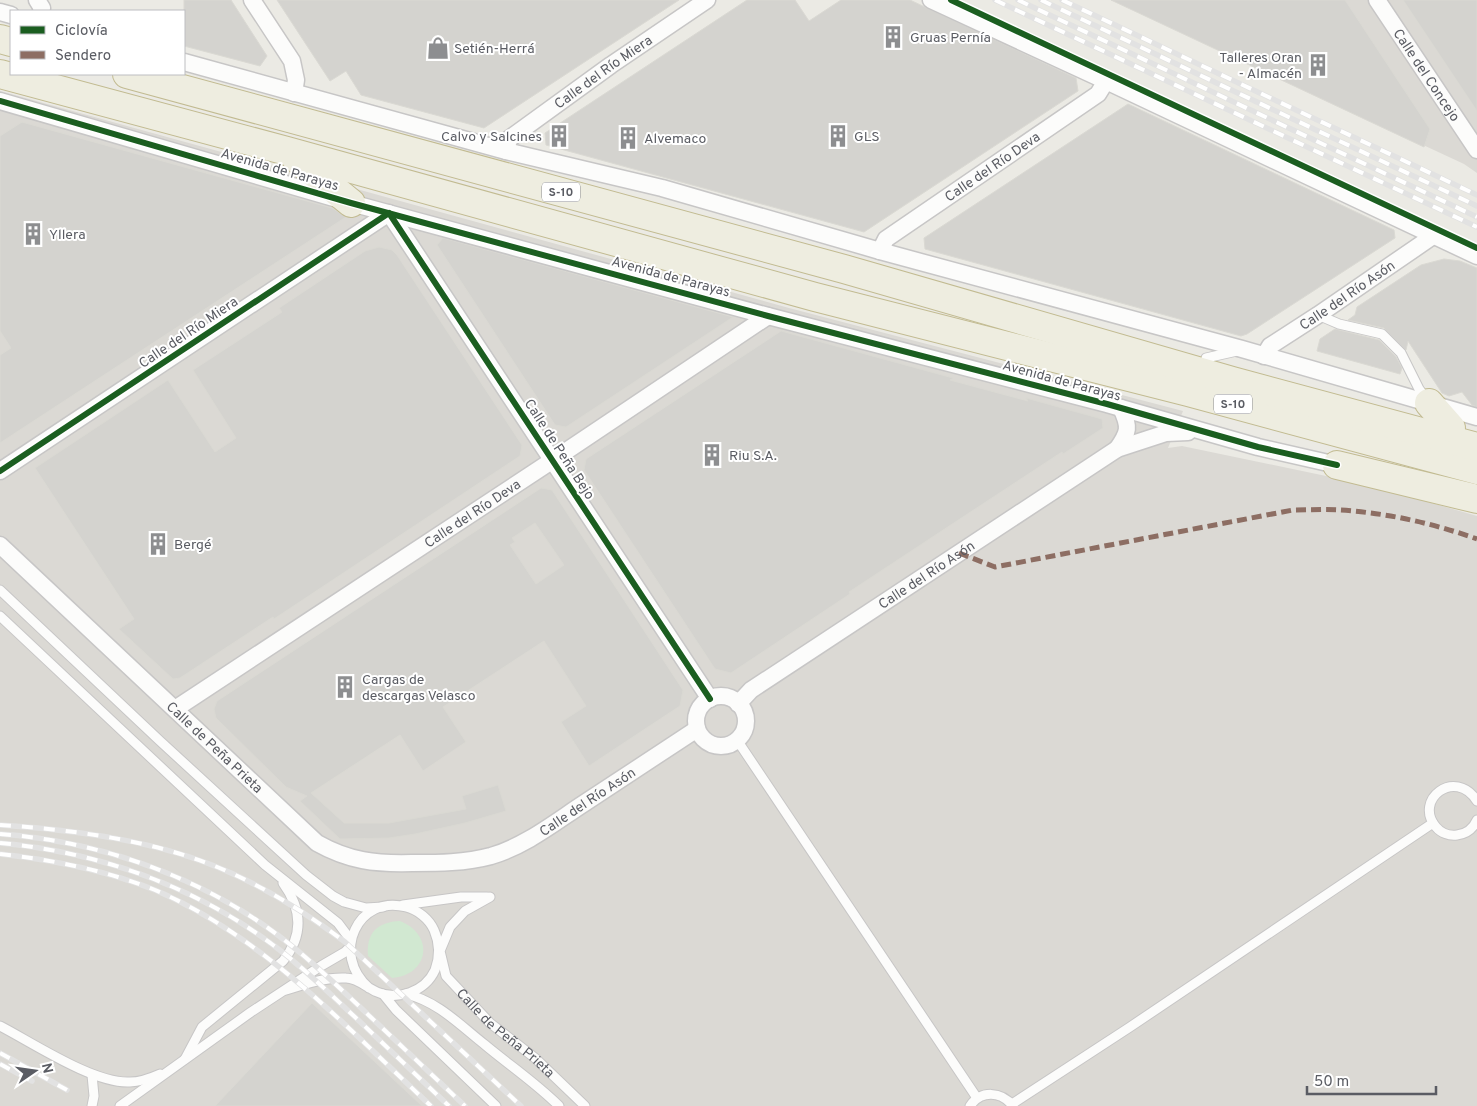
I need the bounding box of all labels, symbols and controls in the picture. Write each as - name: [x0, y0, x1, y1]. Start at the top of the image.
- legend: [10, 10, 185, 75]
- text: Ciclovía: [55, 22, 108, 41]
- building icon: Gruas Pernía: [880, 24, 906, 50]
- street label: Calle del Concejo: [1389, 26, 1463, 126]
- place label: Gruas Pernía: [910, 30, 991, 47]
- street label: Calle del Río Miera: [552, 32, 656, 113]
- shop icon: Setién-Herrá: [425, 35, 451, 61]
- place label: Setién-Herrá: [454, 41, 535, 58]
- text: Sendero: [55, 47, 111, 66]
- place label: Talleres Oran - Almacén: [1219, 50, 1302, 83]
- building icon: Talleres Oran - Almacén: [1305, 52, 1331, 78]
- building icon: Calvo y Salcines: [546, 123, 572, 149]
- building icon: GLS: [825, 123, 851, 149]
- building icon: Alvemaco: [615, 125, 641, 151]
- place label: Calvo y Salcines: [441, 129, 542, 146]
- place label: GLS: [854, 129, 880, 146]
- street label: Calle del Río Deva: [942, 129, 1044, 206]
- place label: Alvemaco: [644, 131, 707, 148]
- street label: Avenida de Parayas: [219, 145, 341, 195]
- road number: S-10: [542, 182, 580, 202]
- building icon: Yllera: [20, 221, 46, 247]
- place label: Yllera: [49, 227, 86, 244]
- street label: Avenida de Parayas: [610, 253, 732, 301]
- street label: Calle del Río Asón: [1297, 258, 1399, 335]
- street label: Calle del Río Miera: [136, 294, 242, 373]
- street label: Avenida de Parayas: [1001, 357, 1123, 405]
- road number: S-10: [1214, 394, 1252, 414]
- street label: Calle de Peña Bejo: [520, 396, 598, 503]
- building icon: Riu S.A.: [699, 442, 725, 468]
- place label: Riu S.A.: [729, 448, 777, 465]
- street label: Calle del Río Deva: [422, 477, 525, 552]
- building icon: Bergé: [145, 531, 171, 557]
- place label: Bergé: [174, 537, 211, 554]
- street label: Calle del Río Asón: [876, 538, 979, 614]
- place label: Cargas de descargas Velasco: [362, 672, 476, 705]
- building icon: Cargas de descargas Velasco: [332, 674, 358, 700]
- street label: Calle de Peña Prieta: [162, 699, 266, 798]
- street label: Calle del Río Asón: [537, 765, 639, 841]
- street label: Calle de Peña Prieta: [452, 986, 557, 1082]
- north arrow: [10, 1046, 60, 1096]
- text: N: [37, 1062, 56, 1075]
- scale bar: [1307, 1064, 1436, 1096]
- text: 50 m: [1314, 1073, 1349, 1092]

